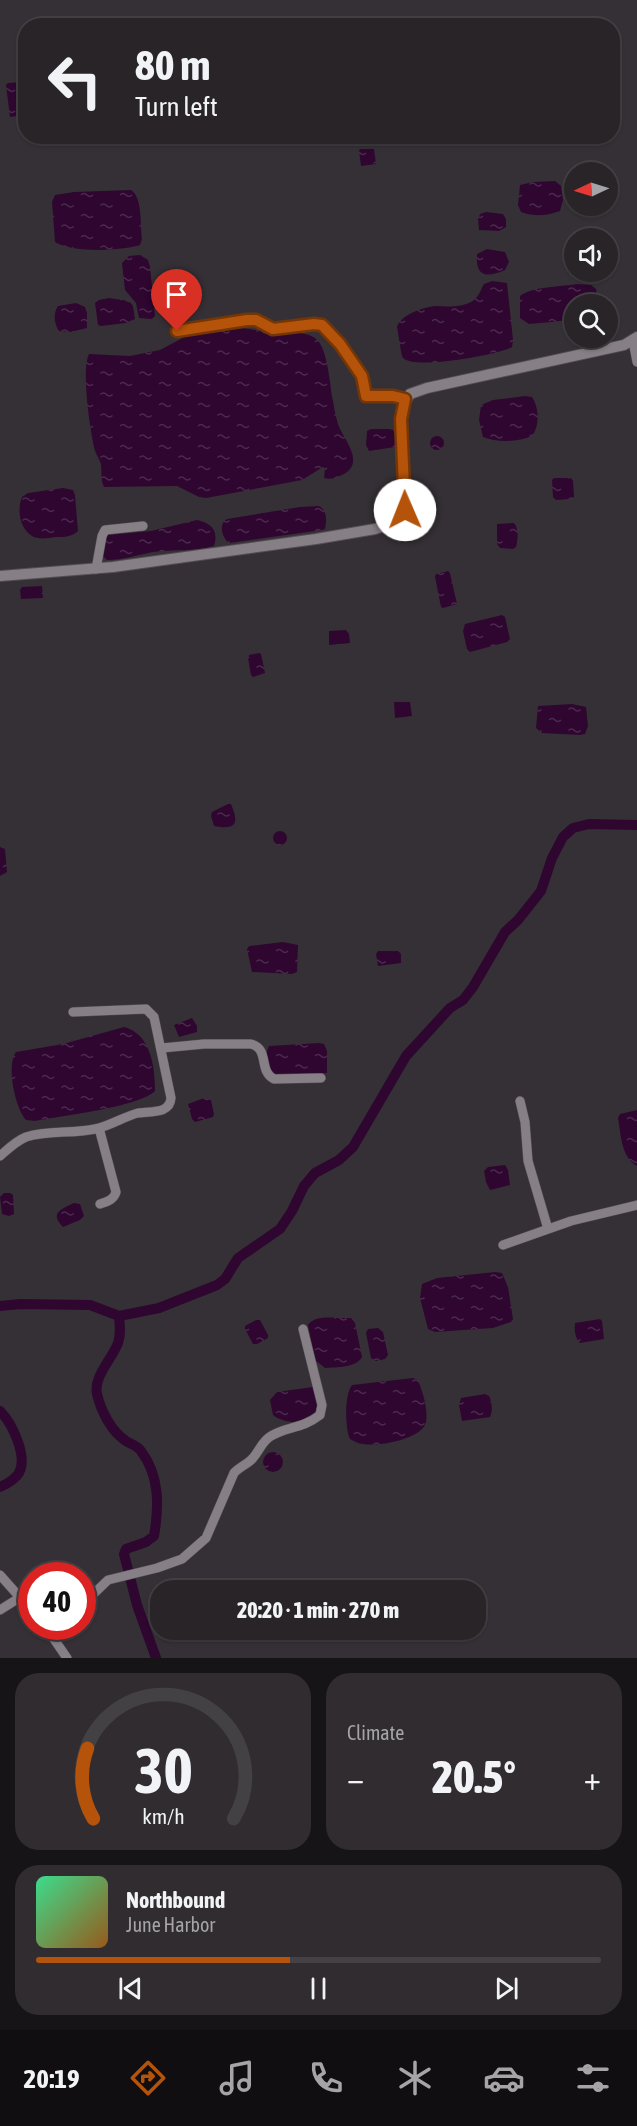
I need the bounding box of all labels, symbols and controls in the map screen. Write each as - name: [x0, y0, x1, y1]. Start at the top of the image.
- text: 80 m: [135, 41, 210, 89]
- icon: left: [36, 42, 114, 120]
- text: Turn left: [135, 91, 218, 122]
- north arrow: [564, 162, 618, 216]
- map controls: [564, 162, 618, 348]
- button: sound: [564, 228, 618, 282]
- pin: [151, 269, 202, 331]
- icon: arrive: [160, 278, 193, 311]
- button: search: [564, 294, 618, 348]
- position arrow: [373, 478, 437, 542]
- speed limit sign: 40: [18, 1562, 96, 1640]
- text: 20:20 · 1 min · 270 m: [237, 1597, 399, 1623]
- text: Climate: [347, 1721, 404, 1744]
- text: 30: [134, 1735, 192, 1806]
- text: 20.5°: [432, 1751, 516, 1803]
- text: −: [347, 1759, 364, 1797]
- text: +: [584, 1759, 601, 1797]
- text: km/h: [142, 1804, 184, 1829]
- text: Northbound: [126, 1887, 225, 1913]
- text: June Harbor: [126, 1913, 215, 1936]
- icon: previous: [114, 1972, 147, 2005]
- icon: pause: [302, 1972, 335, 2005]
- icon: next: [490, 1972, 523, 2005]
- icon: directions: [127, 2057, 169, 2099]
- icon: music: [216, 2057, 258, 2099]
- icon: phone: [305, 2057, 347, 2099]
- icon: climate: [394, 2057, 436, 2099]
- icon: car: [483, 2057, 525, 2099]
- icon: filters: [572, 2057, 614, 2099]
- text: 20:19: [23, 2063, 80, 2094]

